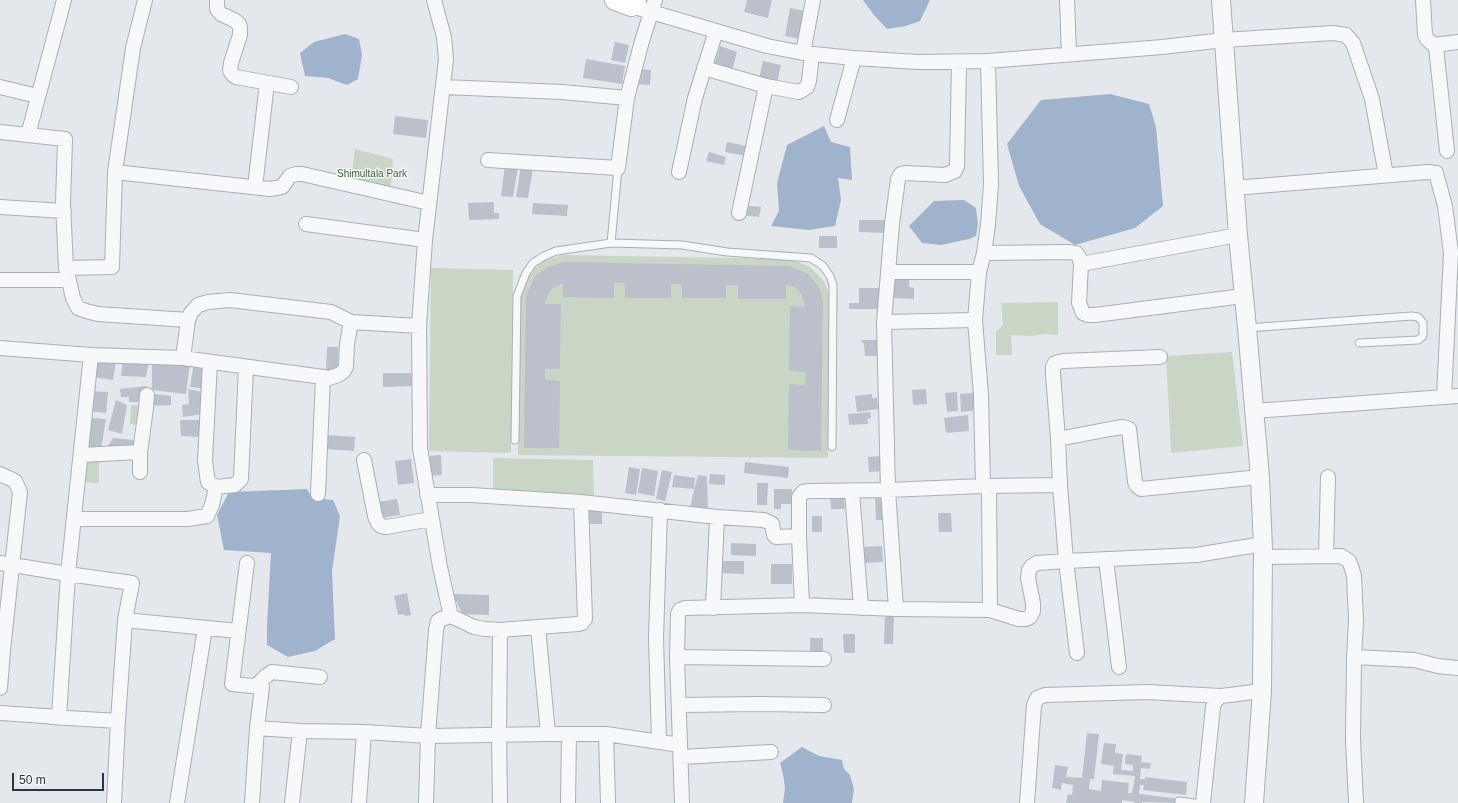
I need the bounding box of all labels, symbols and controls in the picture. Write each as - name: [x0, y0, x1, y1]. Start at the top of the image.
- park label: Shimultala Park: [337, 168, 407, 180]
- scale bar: [14, 765, 106, 791]
- text: 50 m: [19, 773, 46, 787]

